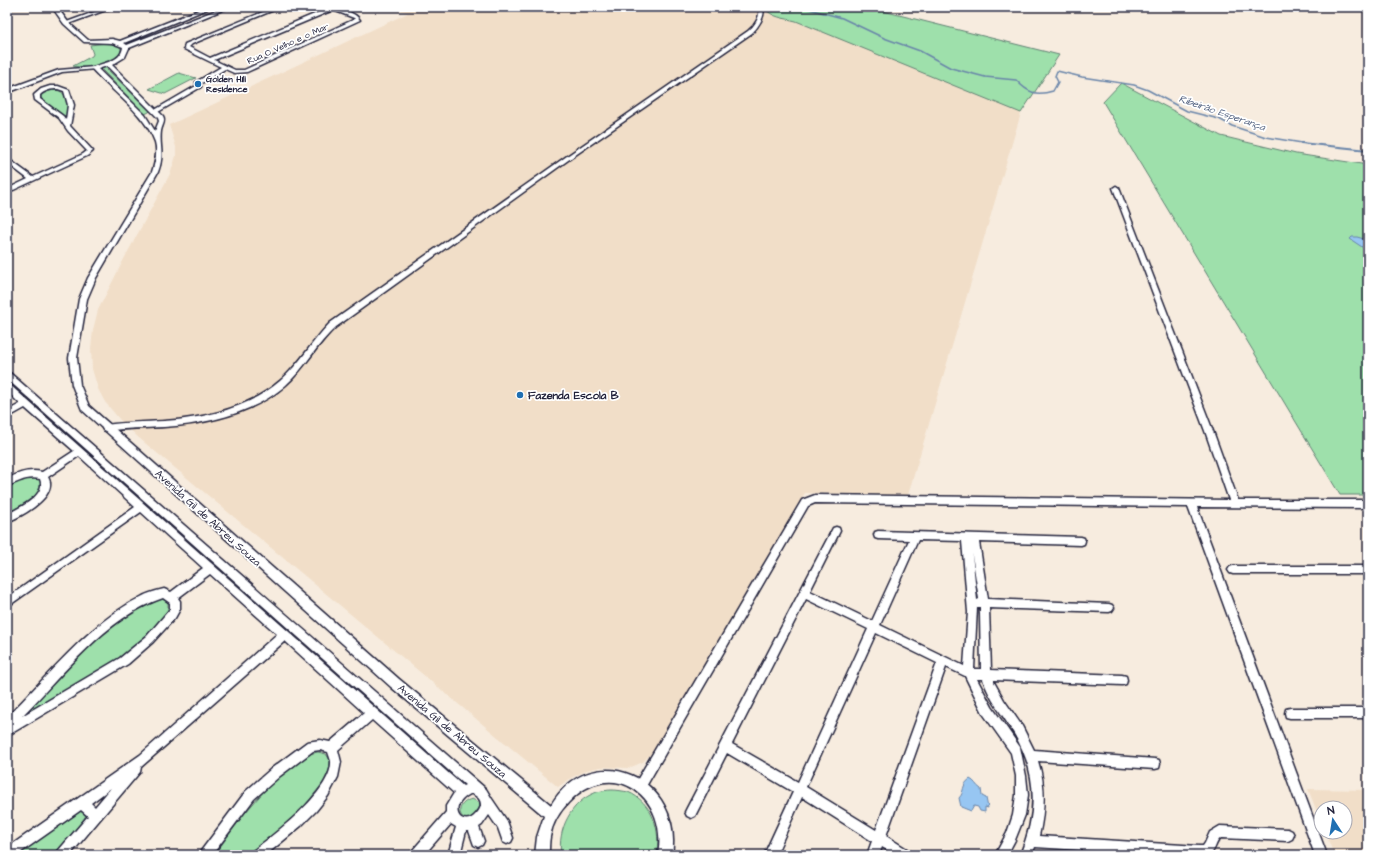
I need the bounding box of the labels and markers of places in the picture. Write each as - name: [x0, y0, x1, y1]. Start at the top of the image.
- place label: Golden Hill Residence: [205, 73, 248, 96]
- marker: Golden Hill Residence: [193, 79, 203, 89]
- place label: Fazenda Escola B: [528, 388, 619, 403]
- marker: Fazenda Escola B: [515, 390, 525, 400]

